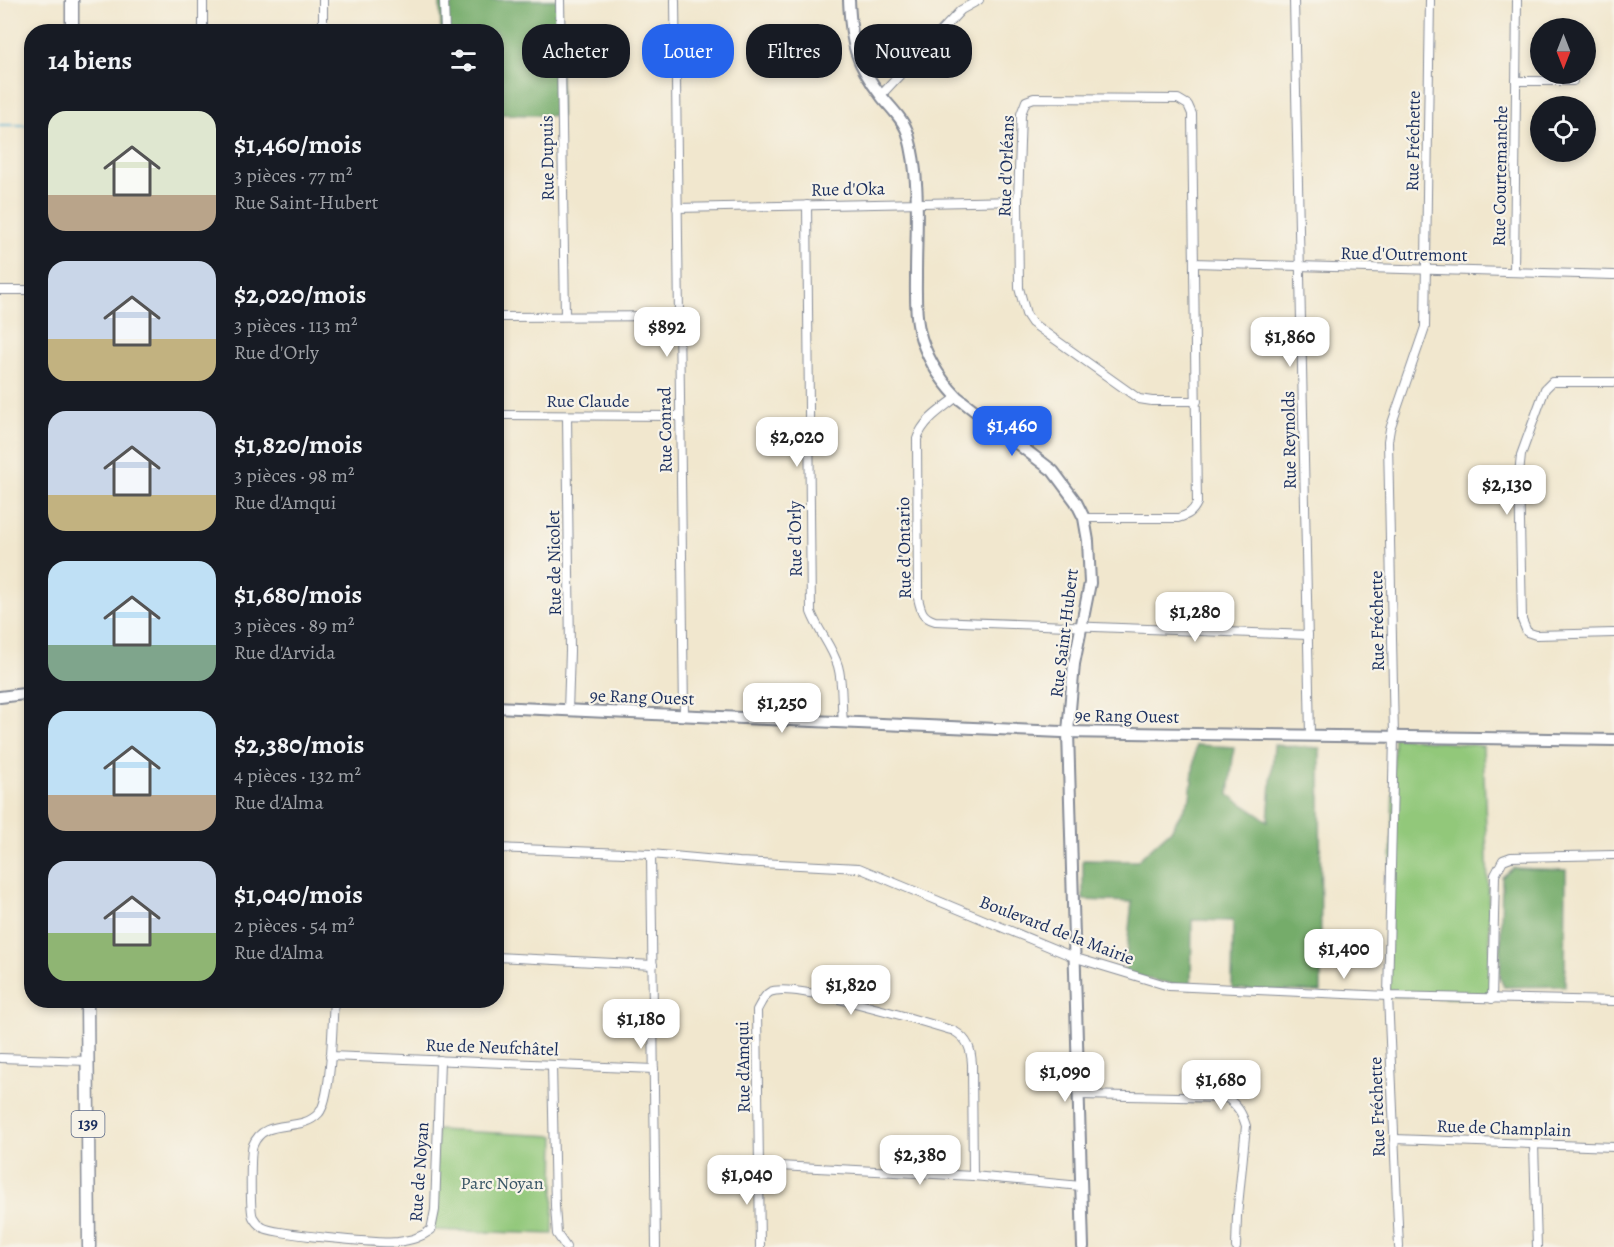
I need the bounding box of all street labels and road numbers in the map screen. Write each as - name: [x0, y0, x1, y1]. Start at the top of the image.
- street label: Rue Fréchette: [1400, 90, 1426, 192]
- street label: Rue Courtemanche: [1487, 105, 1513, 247]
- street label: Rue Dupuis: [534, 115, 560, 201]
- street label: Rue d'Orléans: [992, 115, 1020, 217]
- street label: Rue d'Oka: [811, 176, 886, 202]
- street label: Rue d'Outremont: [1340, 241, 1468, 267]
- street label: Rue Conrad: [652, 386, 678, 473]
- street label: Rue Claude: [546, 389, 630, 413]
- street label: Rue Reynolds: [1276, 391, 1302, 489]
- street label: Rue d'Ontario: [891, 497, 917, 599]
- street label: Rue d'Orly: [782, 500, 808, 577]
- street label: Rue de Nicolet: [541, 510, 567, 616]
- street label: Rue Saint-Hubert: [1044, 567, 1084, 699]
- street label: Rue Fréchette: [1364, 570, 1390, 672]
- street label: 9e Rang Ouest: [589, 683, 695, 711]
- street label: 9e Rang Ouest: [1074, 703, 1180, 729]
- street label: Boulevard de la Mairie: [976, 889, 1138, 971]
- street label: Rue d'Amqui: [730, 1021, 756, 1113]
- street label: Rue de Neufchâtel: [425, 1033, 560, 1061]
- street label: Rue Fréchette: [1363, 1056, 1391, 1158]
- road number: 139: [72, 1111, 104, 1137]
- street label: Rue de Champlain: [1436, 1114, 1572, 1142]
- street label: Rue de Noyan: [404, 1121, 434, 1223]

